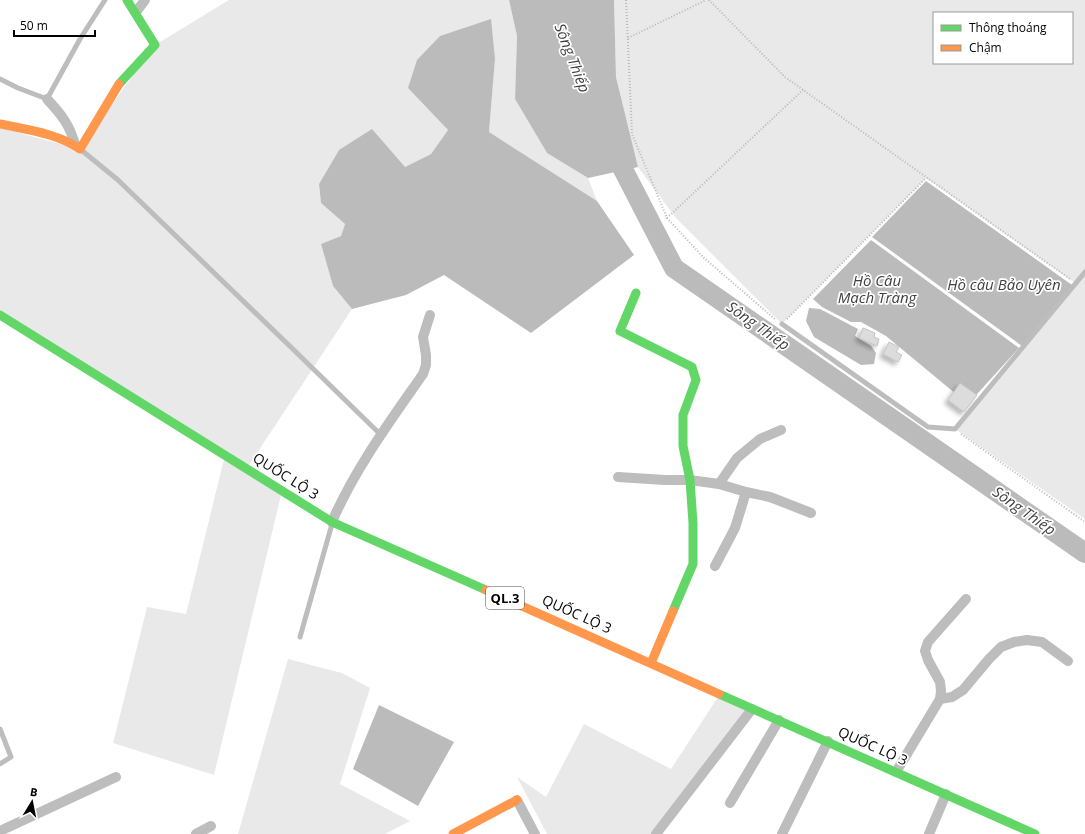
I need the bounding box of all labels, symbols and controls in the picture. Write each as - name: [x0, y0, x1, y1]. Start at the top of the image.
- scale bar: [14, 12, 95, 38]
- legend: [933, 12, 1073, 64]
- text: 50 m: [20, 17, 48, 34]
- text: Thông thoáng: [969, 19, 1047, 36]
- water label: Sông Thiếp: [551, 20, 595, 95]
- text: Chậm: [969, 39, 1002, 56]
- water label: Hồ Câu Mạch Tràng: [838, 270, 918, 307]
- water label: Hồ câu Bảo Uyên: [947, 274, 1061, 294]
- water label: Sông Thiếp: [723, 296, 794, 354]
- street label: QUỐC LỘ 3: [250, 448, 323, 503]
- water label: Sông Thiếp: [989, 481, 1060, 539]
- road number: QL.3: [486, 587, 524, 609]
- street label: QUỐC LỘ 3: [539, 590, 615, 637]
- street label: QUỐC LỘ 3: [835, 722, 911, 769]
- north arrow: [12, 782, 52, 822]
- text: B: [29, 784, 39, 800]

